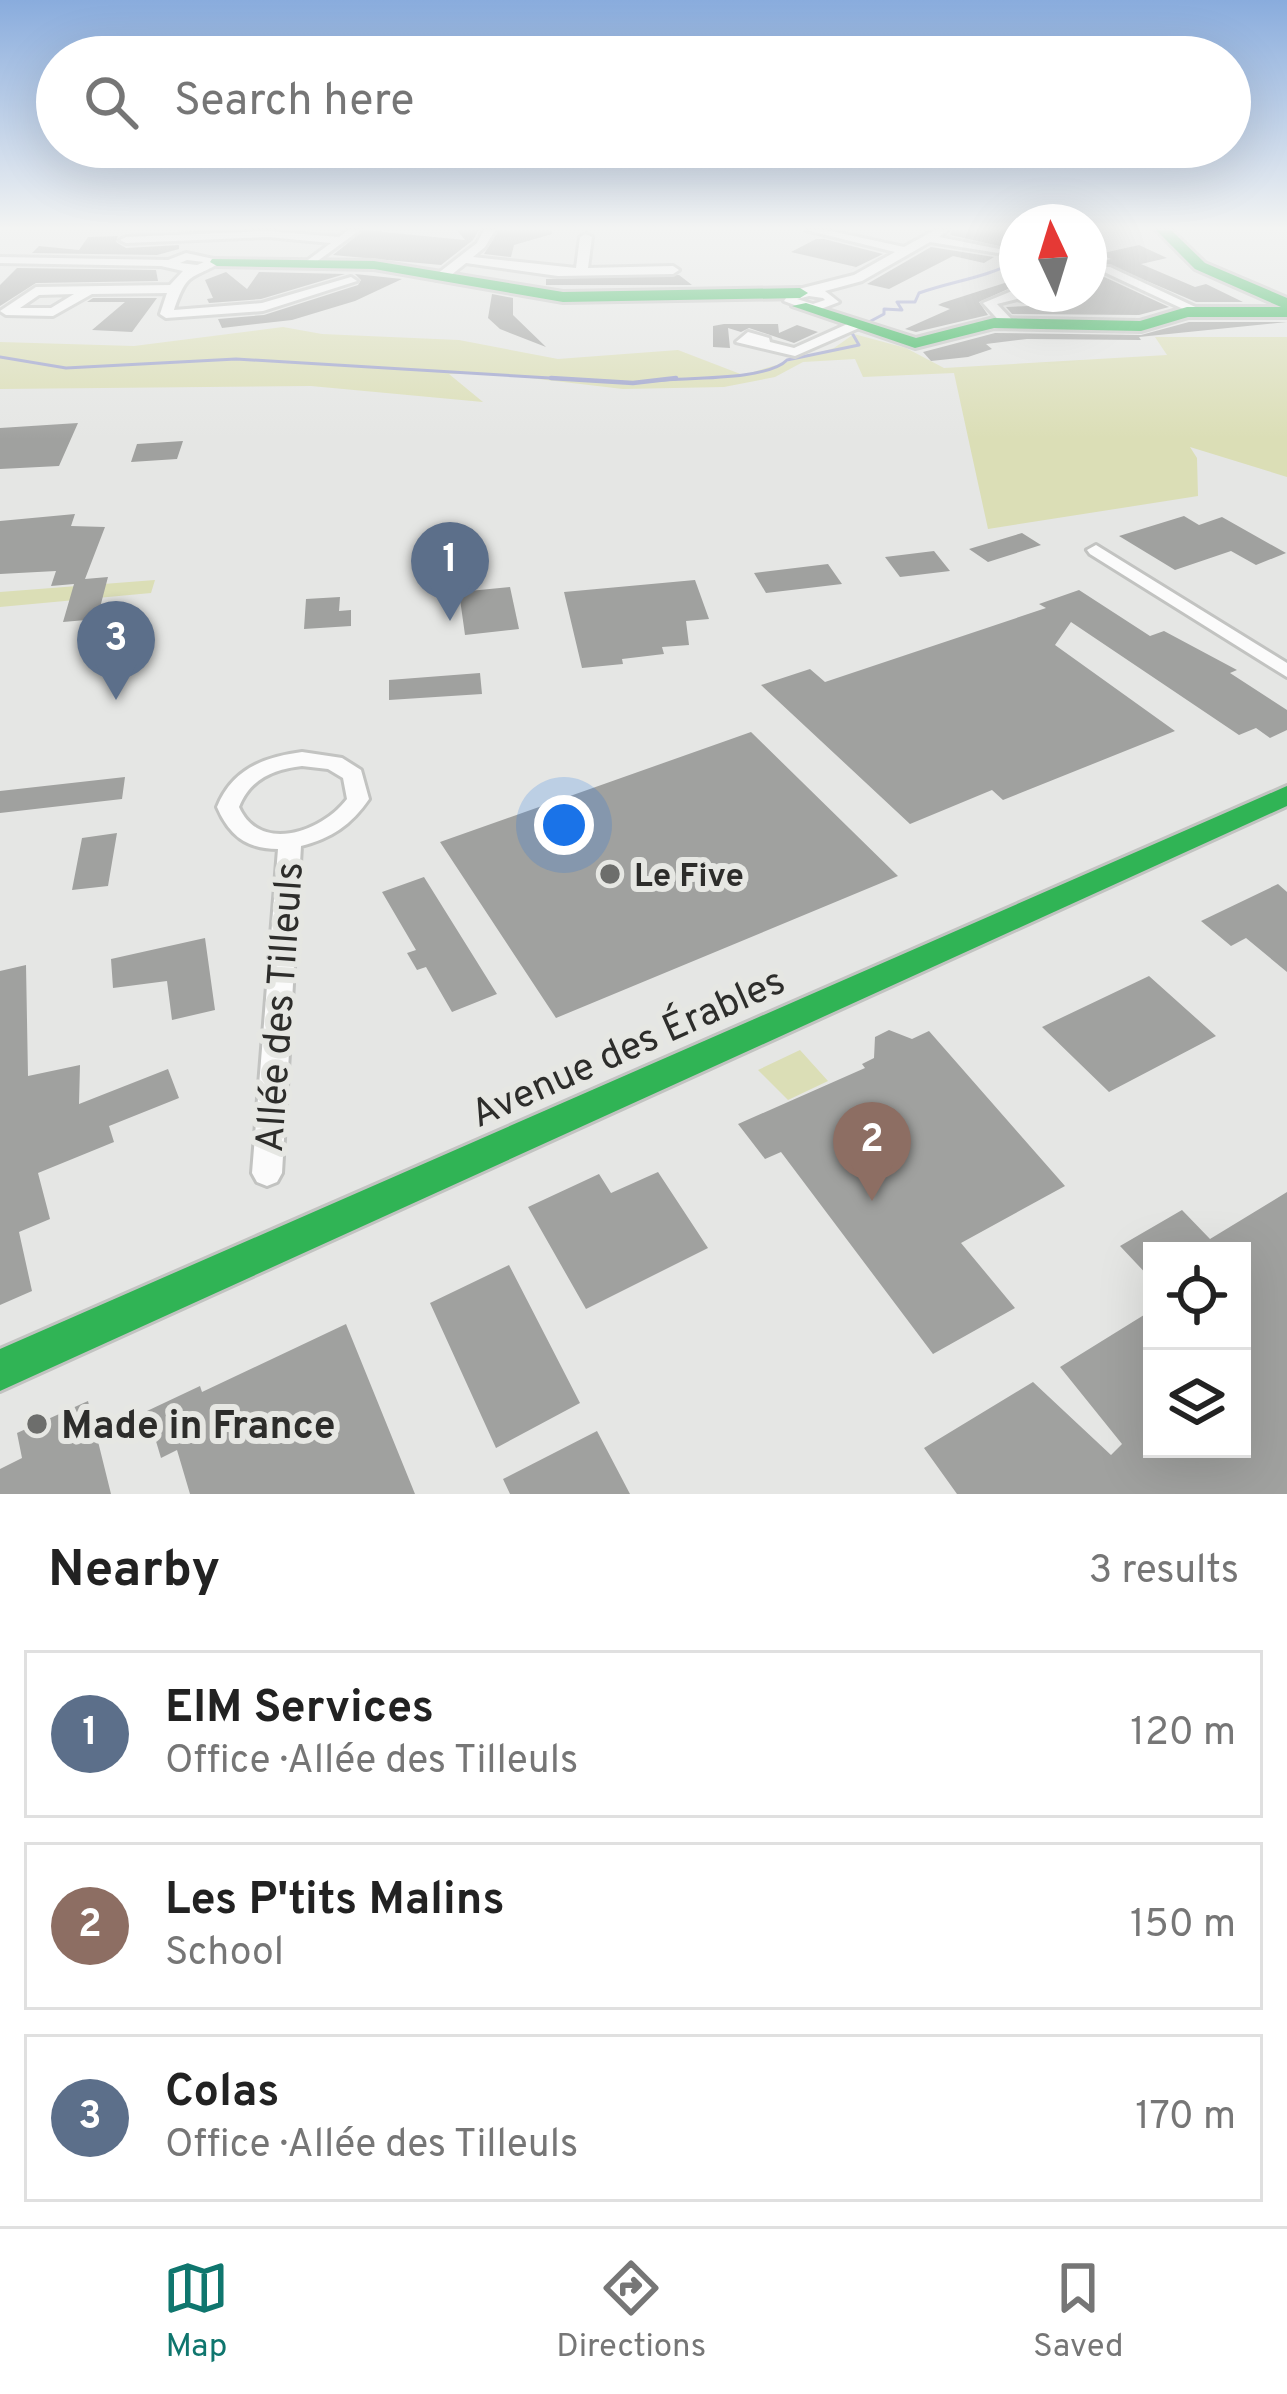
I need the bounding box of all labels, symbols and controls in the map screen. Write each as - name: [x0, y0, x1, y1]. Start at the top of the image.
- search box: [36, 36, 1251, 168]
- icon: search: [78, 69, 144, 135]
- text: Search here: [174, 74, 414, 131]
- north arrow: [999, 204, 1107, 312]
- pin: 1: [411, 522, 489, 621]
- pin: 3: [77, 601, 155, 700]
- your location: [534, 795, 594, 855]
- place label: Le Five: [634, 857, 744, 899]
- street label: Allée des Tilleuls: [248, 860, 317, 1154]
- marker: Le Five: [597, 861, 623, 887]
- street label: Avenue des Érables: [463, 956, 793, 1141]
- pin: 2: [833, 1102, 911, 1201]
- map controls: [1143, 1242, 1251, 1458]
- button: locate: [1143, 1242, 1251, 1350]
- button: layers: [1143, 1350, 1251, 1458]
- place label: Made in France: [61, 1404, 336, 1453]
- marker: Made in France: [24, 1411, 50, 1437]
- text: Nearby: [48, 1540, 220, 1605]
- text: 3 results: [1089, 1548, 1239, 1597]
- text: EIM Services: [165, 1681, 434, 1738]
- text: 1: [82, 1710, 98, 1759]
- text: 120 m: [1130, 1710, 1236, 1759]
- text: Office · Allée des Tilleuls: [165, 1738, 578, 1787]
- text: Les P'tits Malins: [165, 1873, 505, 1930]
- text: 2: [78, 1902, 102, 1951]
- text: 150 m: [1130, 1902, 1236, 1951]
- text: School: [165, 1930, 284, 1979]
- text: Colas: [165, 2065, 279, 2122]
- text: 3: [78, 2094, 102, 2143]
- text: 170 m: [1135, 2094, 1236, 2143]
- text: Office · Allée des Tilleuls: [165, 2122, 578, 2171]
- tab: Map: [163, 2255, 229, 2369]
- tab: Directions: [556, 2255, 706, 2369]
- tab: Saved: [1033, 2255, 1124, 2369]

